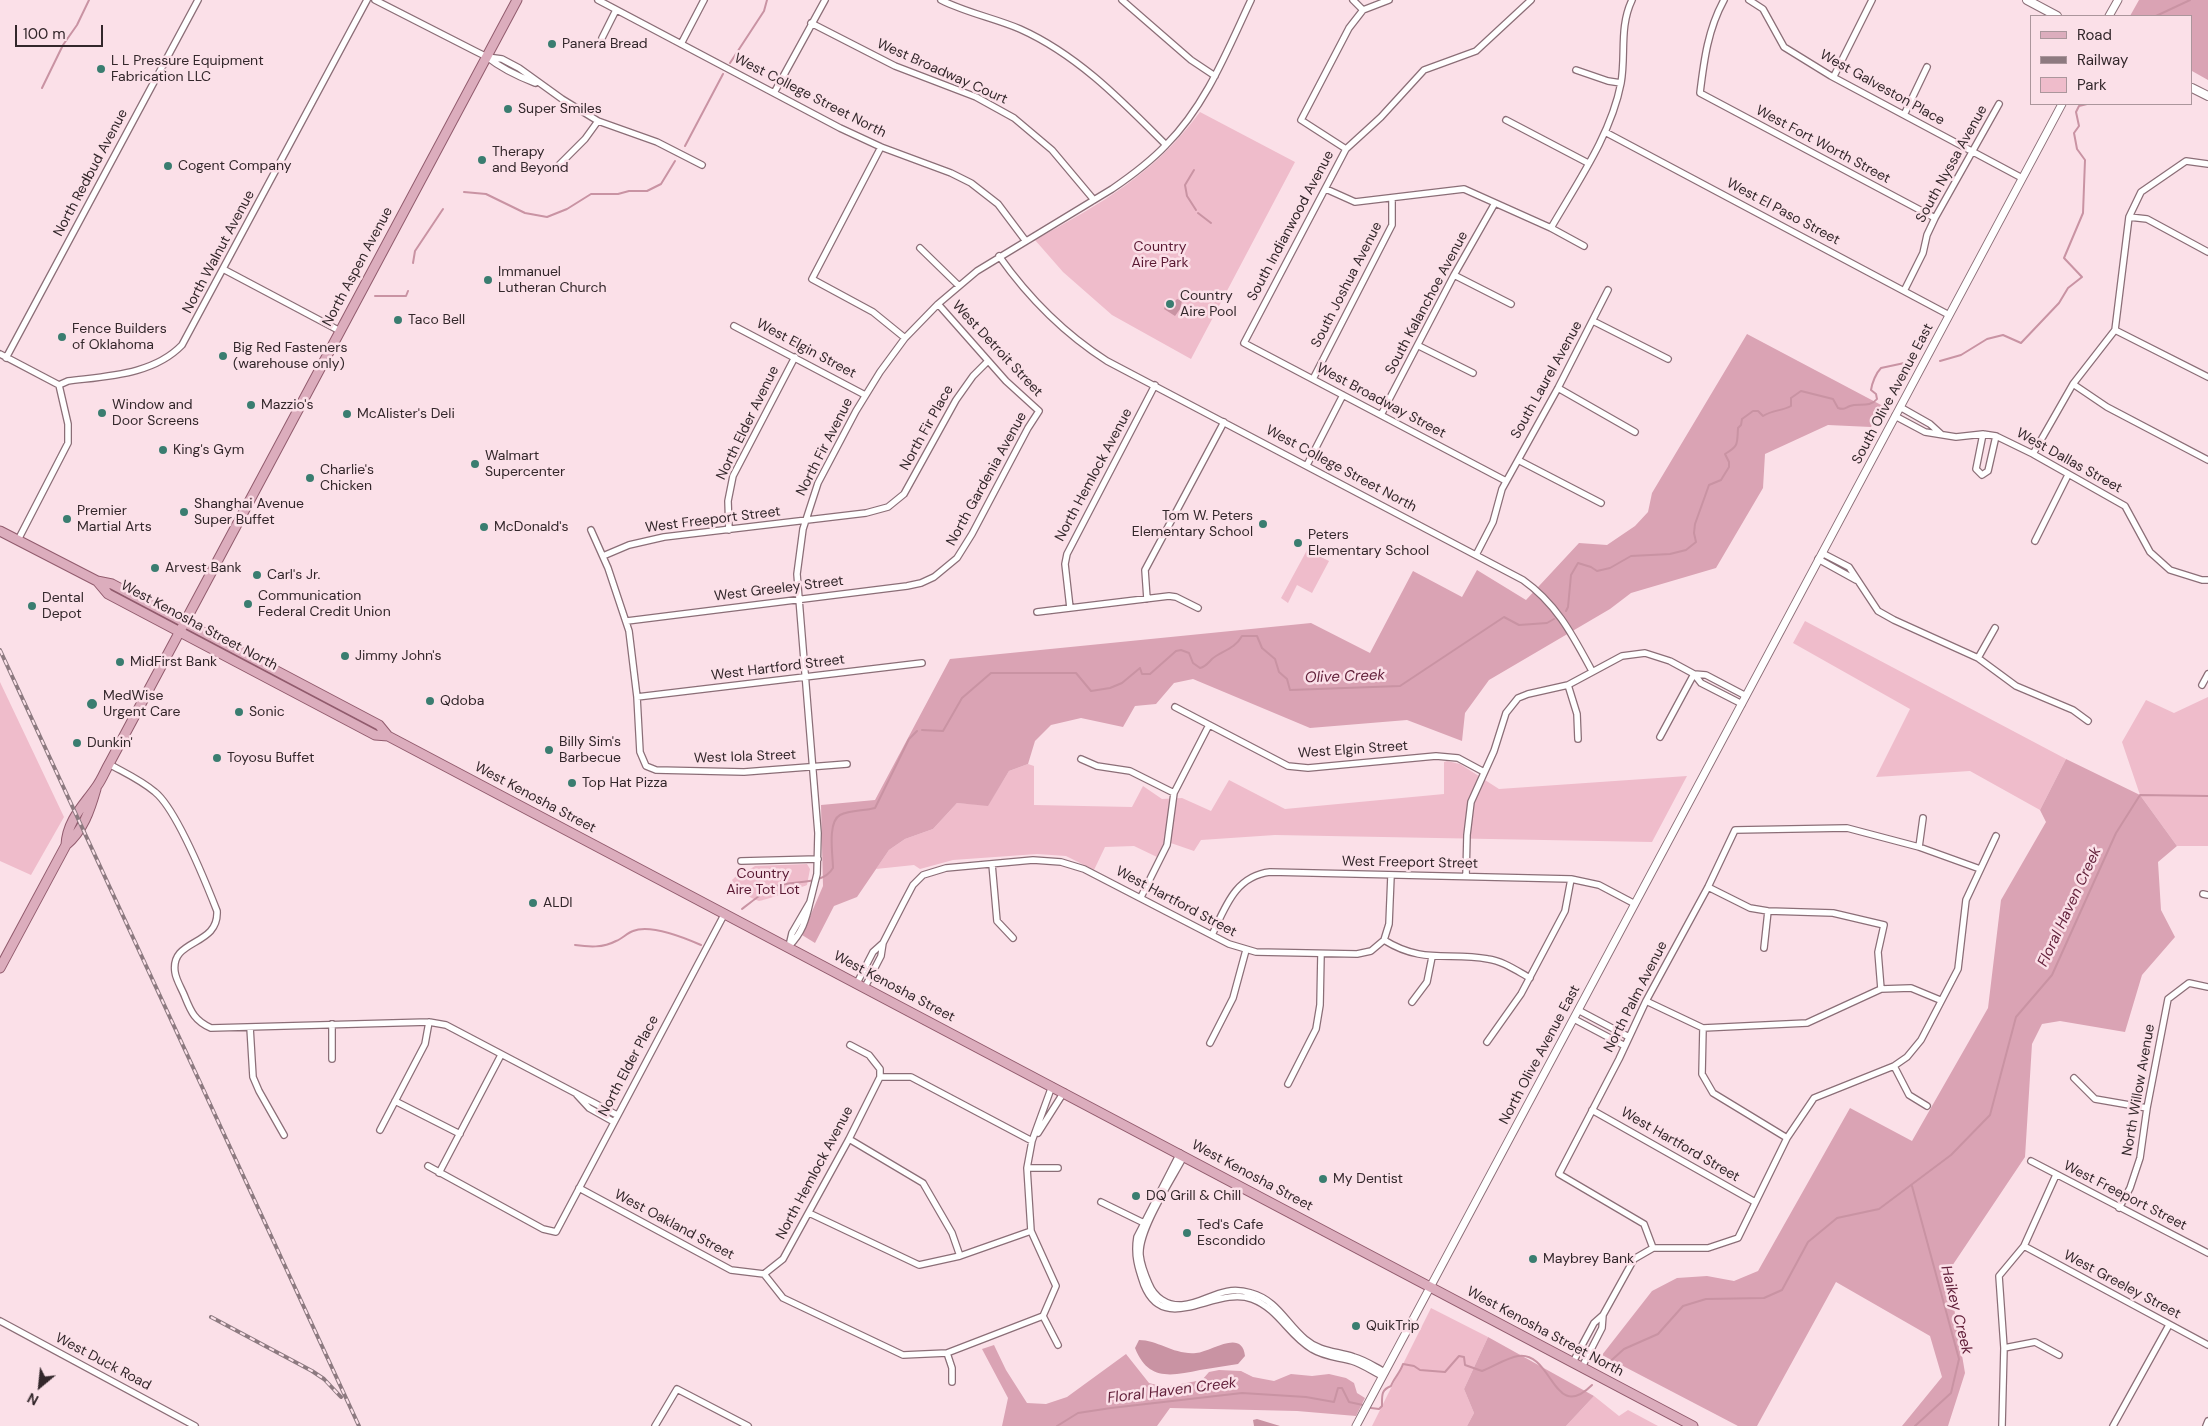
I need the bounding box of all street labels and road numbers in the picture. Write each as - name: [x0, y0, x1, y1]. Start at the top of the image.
- street label: West Broadway Court: [874, 36, 1010, 108]
- street label: West Galveston Place: [1817, 47, 1947, 129]
- street label: West College Street North: [731, 50, 889, 142]
- street label: West Fort Worth Street: [1753, 102, 1893, 188]
- street label: South Nyssa Avenue: [1913, 102, 1991, 226]
- street label: North Redbud Avenue: [50, 106, 132, 240]
- street label: South Indianwood Avenue: [1244, 148, 1338, 304]
- street label: West El Paso Street: [1724, 175, 1842, 249]
- street label: North Walnut Avenue: [179, 188, 259, 316]
- street label: North Aspen Avenue: [319, 204, 397, 330]
- street label: South Joshua Avenue: [1308, 219, 1386, 351]
- street label: South Kalanchoe Avenue: [1382, 229, 1472, 377]
- street label: West Detroit Street: [948, 298, 1046, 400]
- street label: West Elgin Street: [753, 316, 859, 382]
- street label: South Laurel Avenue: [1508, 318, 1586, 442]
- street label: South Olive Avenue East: [1849, 321, 1937, 467]
- street label: West Broadway Street: [1314, 360, 1448, 442]
- street label: North Elder Avenue: [713, 363, 783, 483]
- street label: North Fir Place: [897, 382, 957, 474]
- street label: North Fir Avenue: [793, 395, 857, 499]
- street label: North Hemlock Avenue: [1052, 406, 1136, 544]
- street label: North Gardenia Avenue: [943, 409, 1031, 549]
- street label: West College Street North: [1263, 422, 1419, 516]
- street label: West Dallas Street: [2013, 425, 2125, 497]
- street label: West Freeport Street: [644, 503, 782, 537]
- street label: West Greeley Street: [713, 573, 845, 605]
- street label: West Kenosha Street North: [118, 577, 280, 675]
- street label: West Hartford Street: [710, 651, 846, 685]
- street label: West Elgin Street: [1297, 738, 1409, 762]
- street label: West Iola Street: [694, 747, 796, 767]
- street label: West Kenosha Street: [472, 759, 598, 837]
- street label: West Freeport Street: [1342, 853, 1478, 873]
- street label: West Hartford Street: [1113, 863, 1239, 941]
- street label: North Palm Avenue: [1601, 939, 1671, 1055]
- street label: West Kenosha Street: [831, 948, 957, 1026]
- street label: North Olive Avenue East: [1496, 982, 1584, 1128]
- street label: North Elder Place: [595, 1013, 663, 1119]
- street label: North Willow Avenue: [2119, 1023, 2159, 1157]
- street label: North Hemlock Avenue: [773, 1104, 857, 1242]
- street label: West Hartford Street: [1618, 1104, 1742, 1186]
- street label: West Kenosha Street: [1189, 1137, 1315, 1215]
- street label: West Freeport Street: [2061, 1158, 2189, 1234]
- street label: West Oakland Street: [611, 1186, 737, 1264]
- street label: West Greeley Street: [2061, 1247, 2183, 1323]
- street label: West Kenosha Street North: [1464, 1283, 1626, 1381]
- street label: West Duck Road: [52, 1330, 154, 1394]

